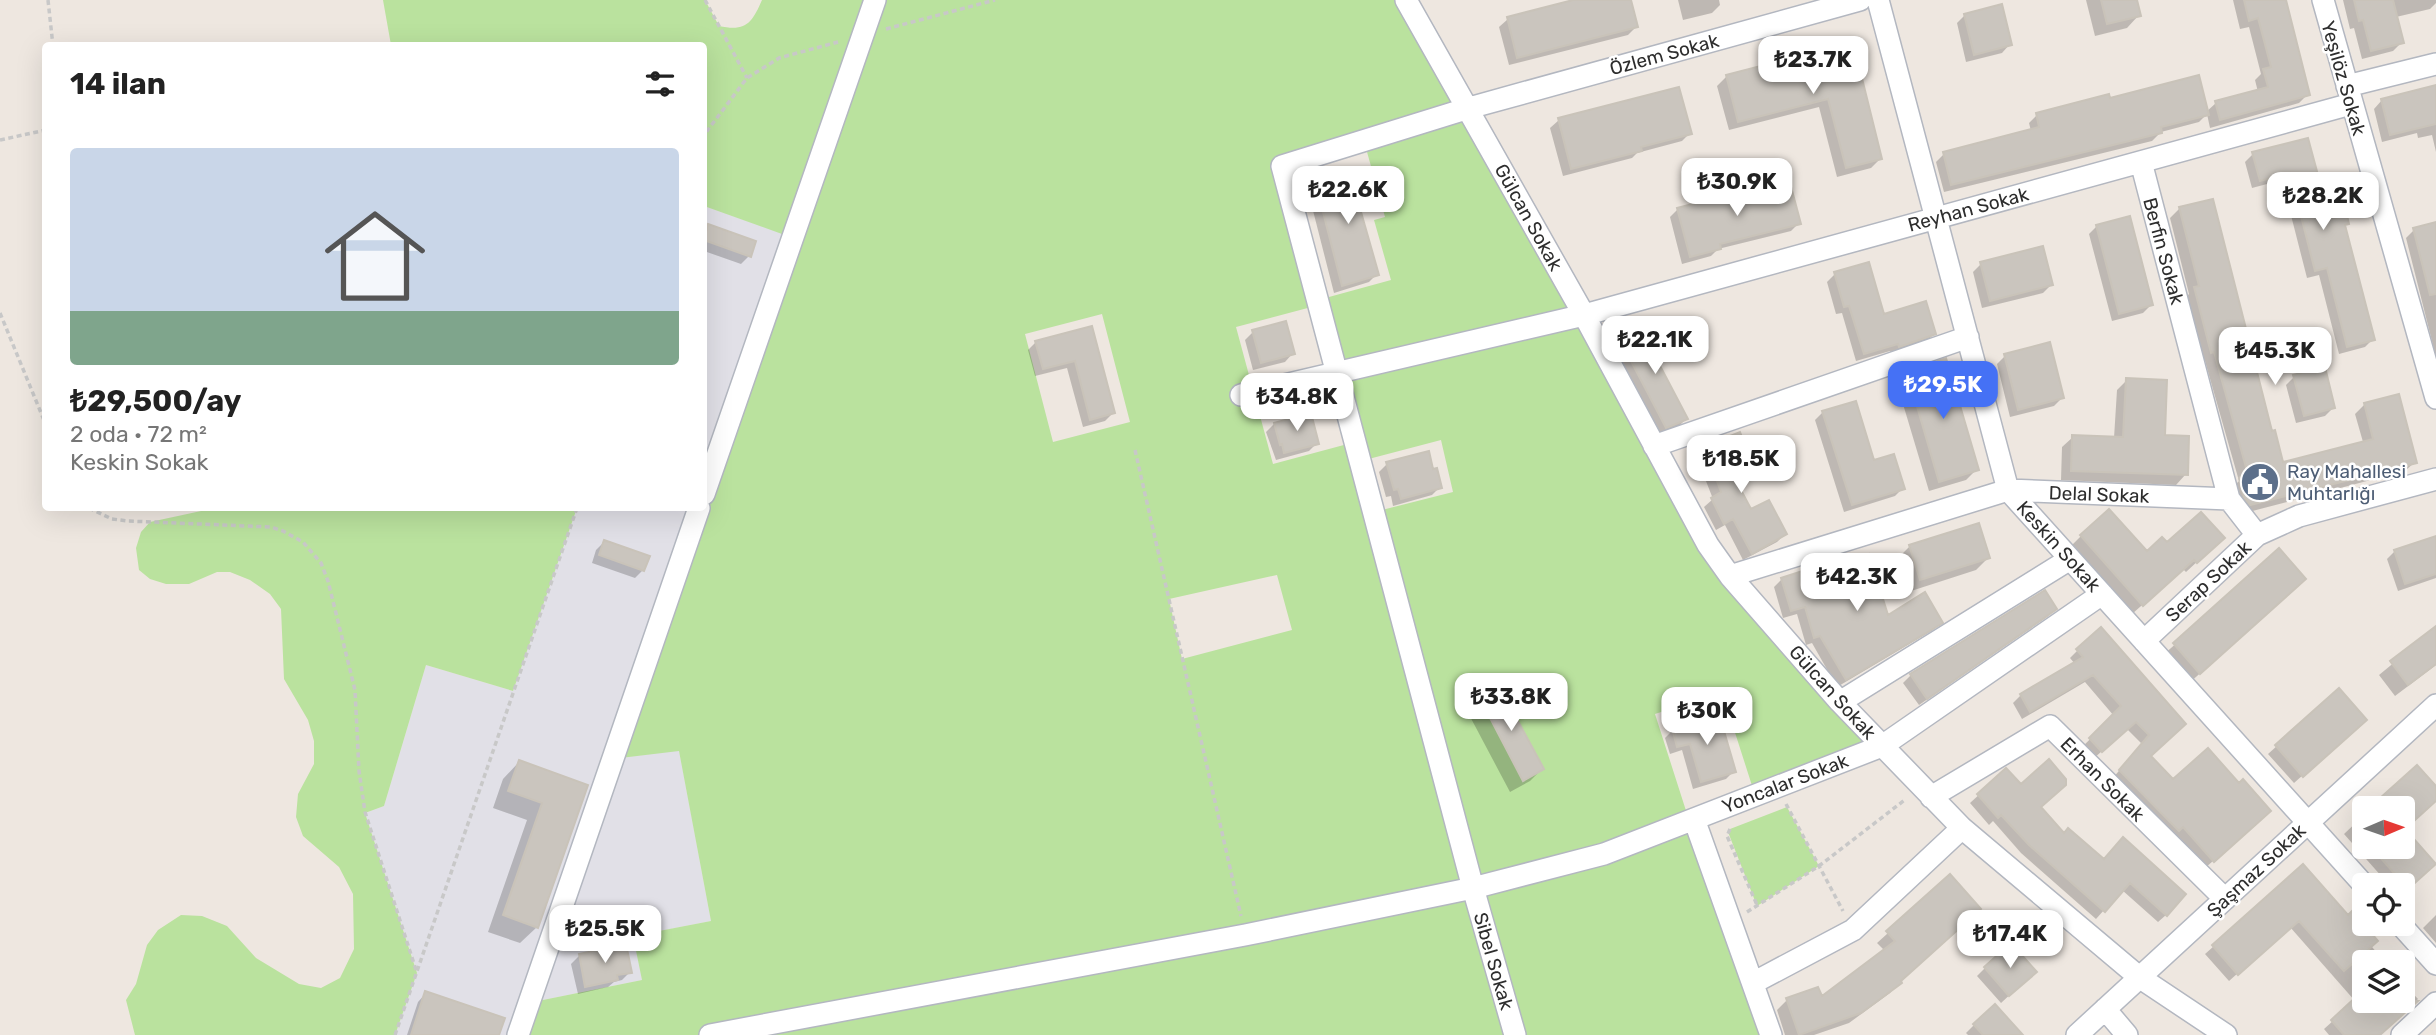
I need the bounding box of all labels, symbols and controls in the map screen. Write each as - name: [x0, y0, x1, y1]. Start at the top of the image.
- street label: Yeşilöz Sokak: [2316, 18, 2371, 138]
- street label: Özlem Sokak: [1607, 29, 1721, 80]
- pin: ₺23.7K: [1756, 36, 1870, 96]
- text: ₺23.7K: [1774, 45, 1852, 73]
- icon: filters: [641, 65, 679, 103]
- text: 14 ilan: [70, 66, 166, 102]
- pin: ₺30.9K: [1680, 158, 1794, 218]
- street label: Gülcan Sokak: [1490, 160, 1568, 275]
- pin: ₺22.6K: [1291, 166, 1405, 226]
- text: ₺30.9K: [1697, 167, 1777, 195]
- pin: ₺28.2K: [2266, 173, 2380, 232]
- text: ₺22.6K: [1308, 175, 1388, 203]
- text: ₺28.2K: [2283, 181, 2363, 209]
- street label: Reyhan Sokak: [1905, 182, 2031, 237]
- icon: home: [312, 193, 438, 319]
- street label: Berfin Sokak: [2138, 195, 2189, 307]
- pin: ₺22.1K: [1598, 316, 1712, 376]
- text: ₺22.1K: [1618, 325, 1692, 353]
- pin: ₺45.3K: [2218, 328, 2332, 387]
- text: ₺45.3K: [2235, 336, 2315, 364]
- pin: ₺29.5K: [1886, 362, 2000, 421]
- text: ₺29.5K: [1904, 370, 1982, 398]
- pin: ₺34.8K: [1240, 374, 1354, 433]
- text: ₺34.8K: [1256, 382, 1338, 410]
- text: ₺29,500/ay: [70, 383, 241, 419]
- text: 2 oda · 72 m²: [70, 420, 207, 448]
- pin: ₺18.5K: [1684, 435, 1798, 495]
- text: ₺18.5K: [1703, 444, 1779, 472]
- text: Keskin Sokak: [70, 448, 208, 476]
- place label: Ray Mahallesi Muhtarlığı: [2287, 460, 2406, 505]
- public building icon: Ray Mahallesi Muhtarlığı: [2239, 461, 2281, 503]
- street label: Delal Sokak: [2048, 481, 2150, 508]
- street label: Keskin Sokak: [2012, 496, 2106, 597]
- street label: Serap Sokak: [2161, 536, 2256, 627]
- pin: ₺42.3K: [1800, 554, 1914, 613]
- text: ₺42.3K: [1817, 562, 1897, 590]
- street label: Gülcan Sokak: [1784, 641, 1881, 744]
- pin: ₺33.8K: [1454, 674, 1568, 733]
- text: ₺33.8K: [1471, 682, 1551, 710]
- pin: ₺30K: [1666, 688, 1748, 747]
- text: ₺30K: [1677, 696, 1737, 724]
- street label: Erhan Sokak: [2056, 732, 2150, 826]
- street label: Yoncalar Sokak: [1719, 749, 1852, 818]
- north arrow: [2352, 796, 2415, 859]
- map controls: [2352, 796, 2415, 1013]
- street label: Şaşmaz Sokak: [2202, 819, 2311, 922]
- button: locate: [2352, 873, 2415, 936]
- pin: ₺25.5K: [548, 906, 662, 965]
- street label: Sibel Sokak: [1469, 910, 1518, 1013]
- pin: ₺17.4K: [1953, 911, 2067, 970]
- text: ₺25.5K: [565, 914, 645, 942]
- text: ₺17.4K: [1973, 919, 2047, 947]
- button: layers: [2352, 950, 2415, 1013]

